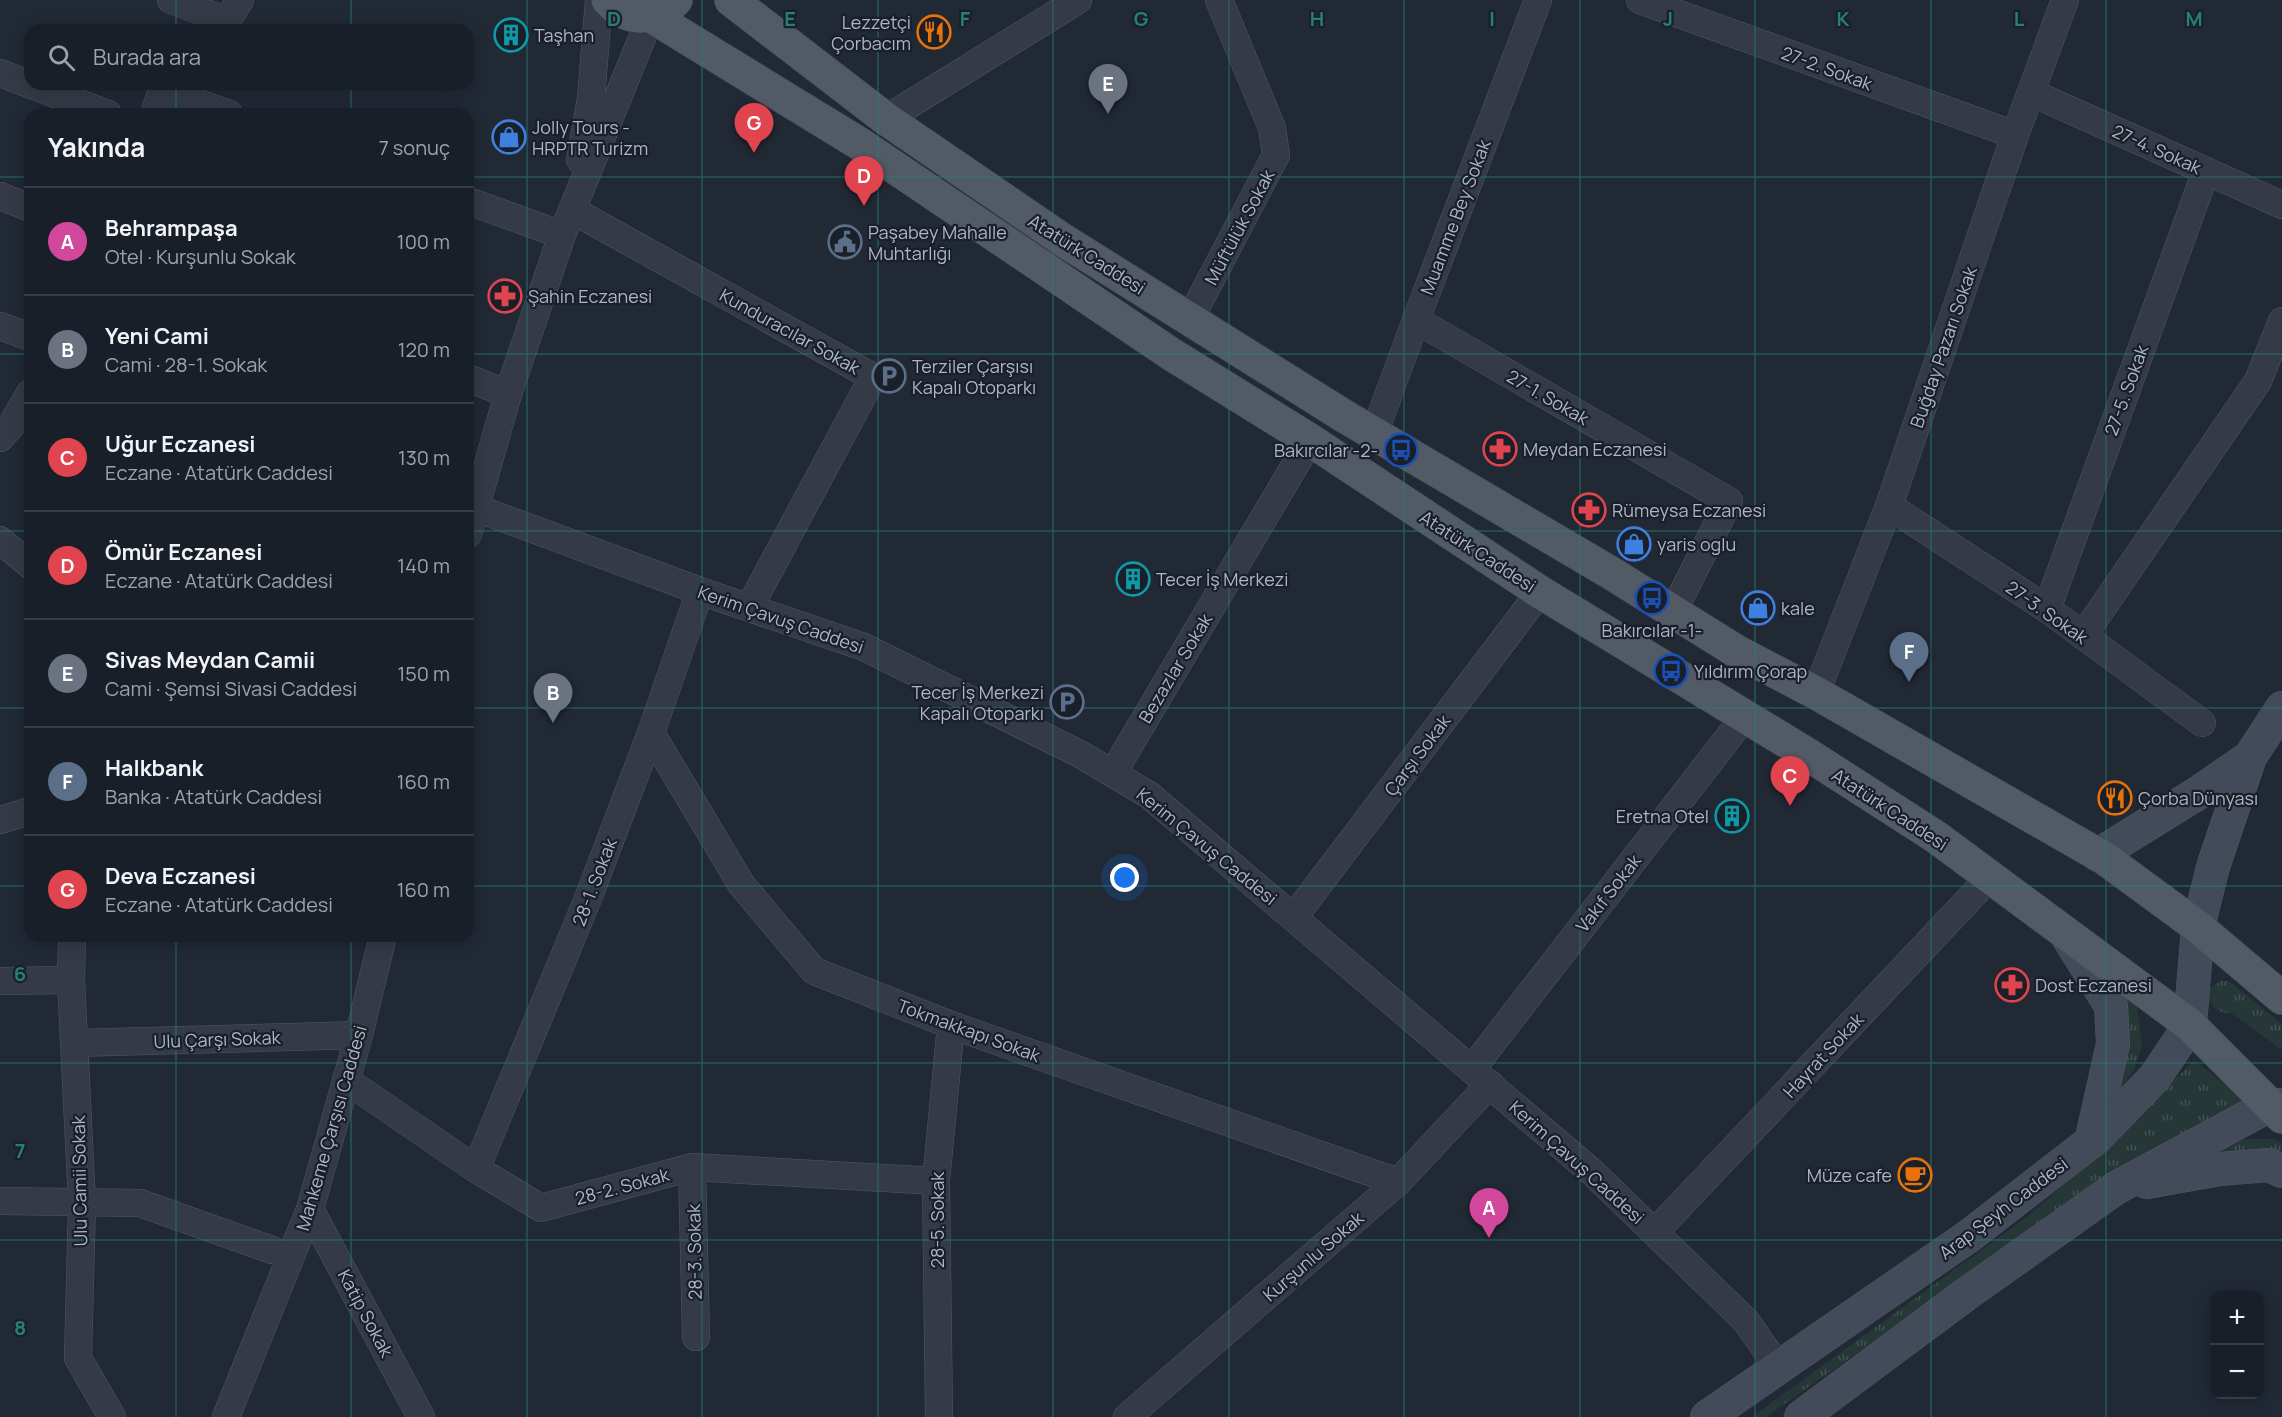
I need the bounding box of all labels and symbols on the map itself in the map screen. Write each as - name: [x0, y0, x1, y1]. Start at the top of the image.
- text: D: [607, 5, 621, 32]
- text: E: [784, 5, 796, 32]
- text: F: [960, 5, 971, 32]
- text: G: [1134, 5, 1149, 32]
- text: H: [1310, 5, 1324, 32]
- text: I: [1489, 5, 1495, 32]
- text: J: [1663, 5, 1673, 32]
- text: K: [1837, 5, 1850, 32]
- text: L: [2014, 5, 2025, 32]
- text: M: [2185, 5, 2203, 32]
- place label: Lezzetçi Çorbacım: [831, 10, 911, 55]
- restaurant icon: Lezzetçi Çorbacım: [916, 14, 952, 50]
- building icon: Taşhan: [493, 17, 529, 53]
- place label: Taşhan: [534, 23, 594, 47]
- street label: 27-2. Sokak: [1778, 40, 1877, 96]
- pin: E: [1088, 64, 1128, 114]
- pin: G: [734, 104, 774, 153]
- place label: Jolly Tours - HRPTR Turizm: [532, 115, 648, 160]
- shop icon: Jolly Tours - HRPTR Turizm: [491, 119, 527, 155]
- street label: 27-4. Sokak: [2109, 119, 2206, 180]
- street label: Muamme Bey Sokak: [1414, 135, 1496, 298]
- pin: D: [844, 156, 884, 206]
- street label: Müftülük Sokak: [1199, 164, 1280, 289]
- street label: Atatürk Caddesi: [1024, 208, 1150, 300]
- place label: Paşabey Mahalle Muhtarlığı: [868, 220, 1007, 265]
- public building icon: Paşabey Mahalle Muhtarlığı: [827, 224, 863, 260]
- street label: Buğday Pazarı Sokak: [1904, 262, 1982, 431]
- pharmacy icon: Şahin Eczanesi: [487, 278, 523, 314]
- street label: Kunduracılar Sokak: [716, 283, 865, 380]
- place label: Şahin Eczanesi: [528, 284, 652, 308]
- street label: 27-5. Sokak: [2098, 340, 2154, 439]
- place label: Terziler Çarşısı Kapalı Otoparkı: [912, 354, 1036, 399]
- parking icon: Terziler Çarşısı Kapalı Otoparkı: [871, 358, 907, 394]
- street label: 27-1. Sokak: [1503, 364, 1594, 431]
- pharmacy icon: Meydan Eczanesi: [1482, 431, 1518, 467]
- bus stop icon: Bakırcılar -2-: [1383, 432, 1419, 468]
- place label: Meydan Eczanesi: [1523, 437, 1667, 461]
- place label: Bakırcılar -2-: [1274, 438, 1378, 462]
- pharmacy icon: Rümeysa Eczanesi: [1571, 492, 1607, 528]
- place label: Rümeysa Eczanesi: [1612, 498, 1766, 522]
- street label: Atatürk Caddesi: [1415, 505, 1541, 597]
- shop icon: yaris oglu: [1616, 526, 1652, 562]
- place label: yaris oglu: [1657, 532, 1736, 556]
- building icon: Tecer İş Merkezi: [1115, 561, 1151, 597]
- place label: Tecer İş Merkezi: [1156, 567, 1289, 591]
- street label: 27-3. Sokak: [2001, 575, 2093, 650]
- street label: Kerim Çavuş Caddesi: [695, 579, 867, 659]
- bus stop icon: Bakırcılar -1-: [1634, 580, 1670, 616]
- shop icon: kale: [1740, 590, 1776, 626]
- place label: kale: [1781, 596, 1815, 620]
- street label: Bezazlar Sokak: [1133, 608, 1218, 727]
- place label: Bakırcılar -1-: [1602, 618, 1702, 642]
- pin: F: [1890, 632, 1928, 682]
- bus stop icon: Yıldırım Çorap: [1653, 653, 1689, 689]
- place label: Yıldırım Çorap: [1694, 659, 1807, 683]
- pin: B: [534, 674, 572, 723]
- place label: Tecer İş Merkezi Kapalı Otoparkı: [911, 680, 1044, 725]
- parking icon: Tecer İş Merkezi Kapalı Otoparkı: [1049, 684, 1085, 720]
- street label: Çarşı Sokak: [1379, 709, 1456, 801]
- pin: C: [1770, 756, 1810, 806]
- street label: Atatürk Caddesi: [1827, 763, 1953, 855]
- restaurant icon: Çorba Dünyası: [2097, 780, 2133, 816]
- street label: Kerim Çavuş Caddesi: [1132, 782, 1282, 910]
- place label: Çorba Dünyası: [2138, 786, 2258, 810]
- building icon: Eretna Otel: [1714, 798, 1750, 834]
- place label: Eretna Otel: [1616, 804, 1709, 828]
- street label: 28-1. Sokak: [566, 834, 622, 929]
- street label: Vakıf Sokak: [1570, 848, 1647, 937]
- your location: [1110, 863, 1139, 892]
- text: 6: [14, 960, 26, 987]
- pharmacy icon: Dost Eczanesi: [1994, 967, 2030, 1003]
- place label: Dost Eczanesi: [2035, 973, 2152, 997]
- street label: Tokmakkapı Sokak: [894, 993, 1045, 1067]
- street label: Hayrat Sokak: [1777, 1007, 1869, 1103]
- street label: Mahkeme Çarşısı Caddesi: [290, 1023, 372, 1233]
- street label: Ulu Çarşı Sokak: [153, 1025, 282, 1053]
- street label: Kerim Çavuş Caddesi: [1504, 1095, 1650, 1229]
- street label: Ulu Camii Sokak: [66, 1114, 92, 1247]
- text: 7: [15, 1137, 25, 1164]
- street label: Arap Şeyh Caddesi: [1934, 1152, 2072, 1264]
- cafe icon: Müze cafe: [1897, 1157, 1933, 1193]
- street label: 28-2. Sokak: [572, 1162, 673, 1210]
- place label: Müze cafe: [1807, 1163, 1892, 1187]
- street label: 28-5. Sokak: [925, 1171, 949, 1268]
- pin: A: [1470, 1188, 1508, 1238]
- street label: 28-3. Sokak: [681, 1203, 707, 1300]
- street label: Kurşunlu Sokak: [1258, 1205, 1369, 1306]
- street label: Katip Sokak: [333, 1265, 400, 1362]
- text: 8: [14, 1314, 26, 1341]

